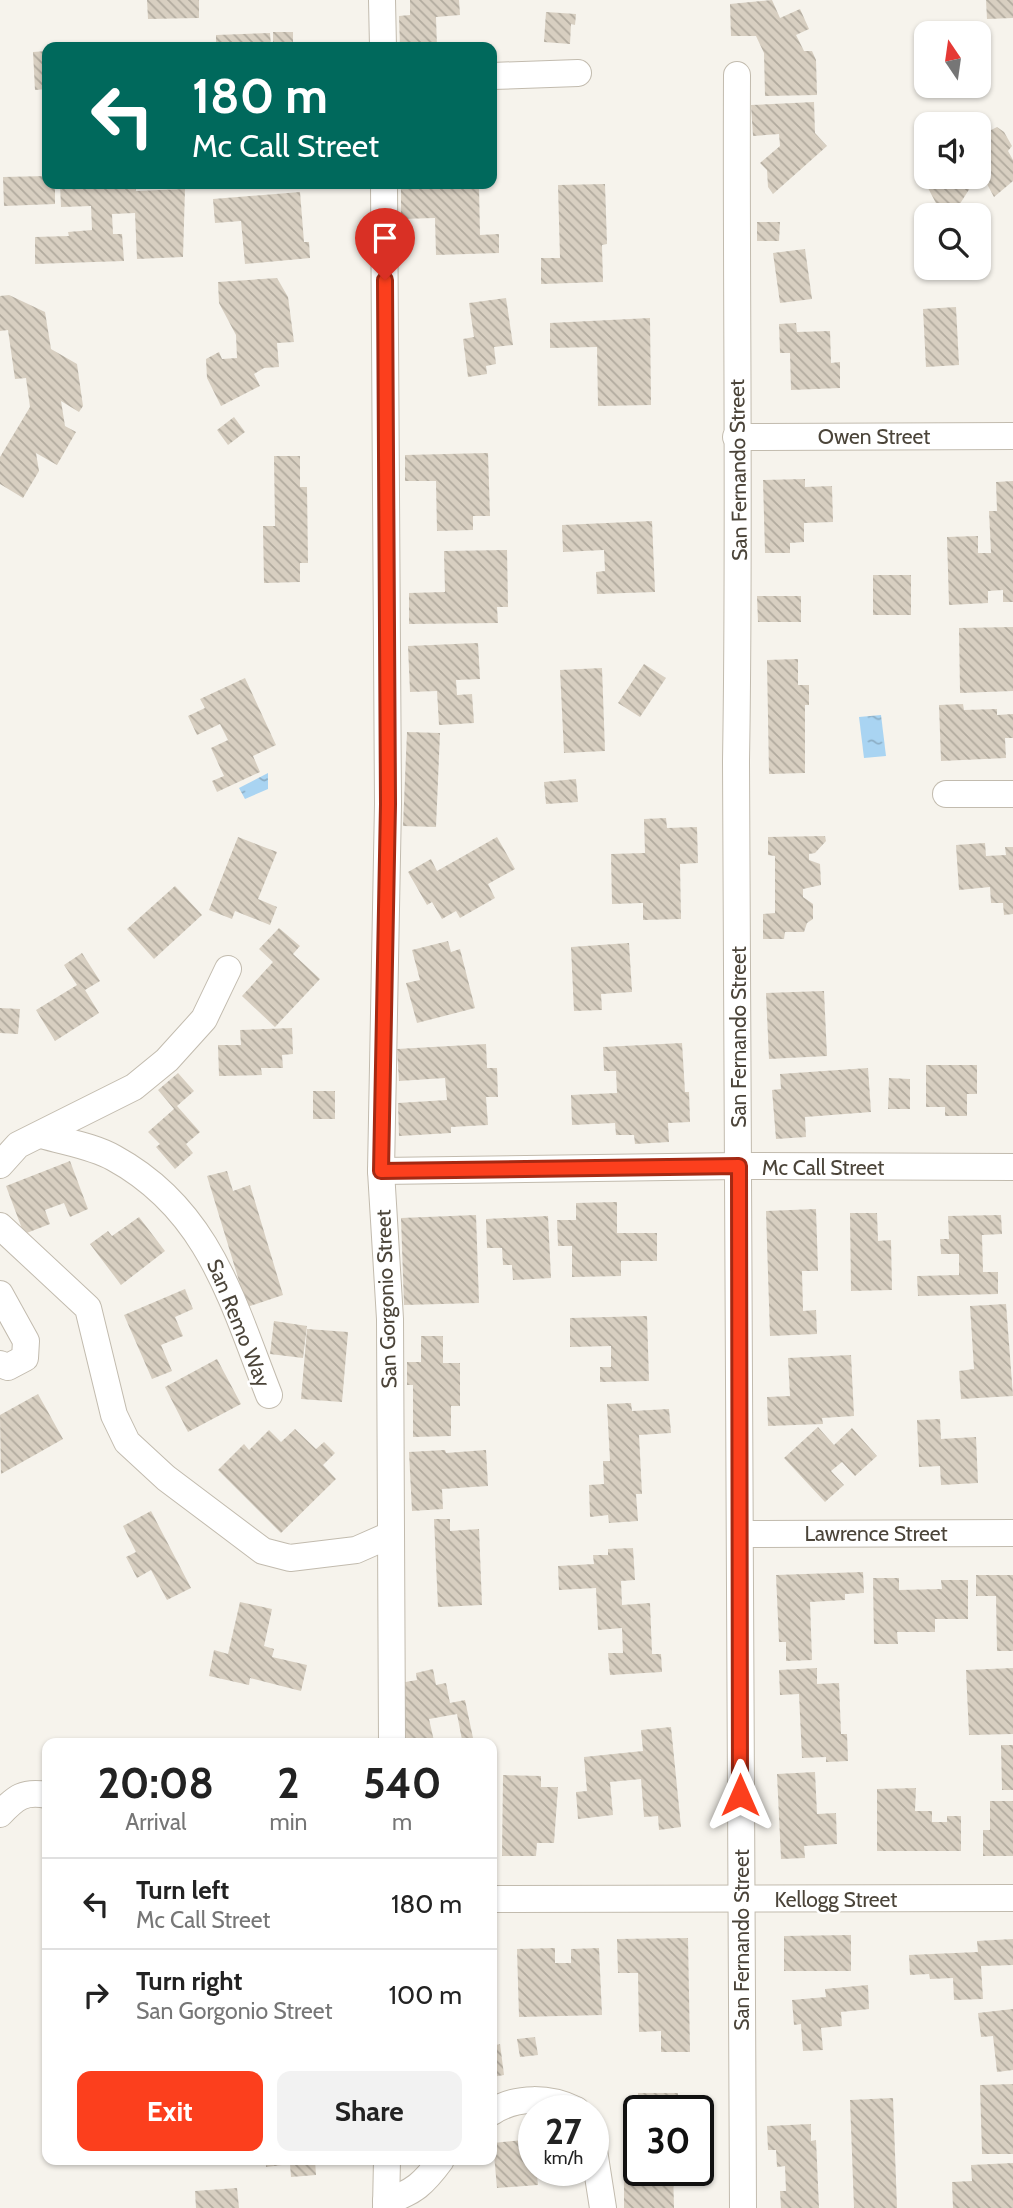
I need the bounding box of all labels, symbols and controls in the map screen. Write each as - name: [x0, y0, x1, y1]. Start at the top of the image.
- north arrow: [914, 21, 990, 98]
- map controls: [914, 21, 991, 280]
- text: 180 m: [192, 66, 328, 125]
- icon: left: [77, 70, 168, 161]
- button: sound: [914, 112, 991, 189]
- text: Mc Call Street: [192, 126, 379, 165]
- button: search: [914, 203, 991, 280]
- pin: [355, 208, 415, 280]
- icon: arrive: [366, 219, 404, 257]
- street label: San Fernando Street: [724, 379, 752, 561]
- street label: Owen Street: [818, 424, 930, 449]
- street label: San Fernando Street: [726, 946, 751, 1128]
- street label: Mc Call Street: [762, 1155, 884, 1180]
- street label: San Gorgonio Street: [370, 1209, 402, 1389]
- street label: San Remo Way: [202, 1255, 276, 1391]
- street label: Lawrence Street: [804, 1521, 948, 1546]
- text: 20:08: [98, 1757, 214, 1809]
- text: 2: [277, 1757, 300, 1809]
- text: 540: [363, 1757, 441, 1809]
- position arrow: [703, 1758, 777, 1832]
- text: Arrival: [125, 1808, 186, 1836]
- text: min: [270, 1808, 307, 1836]
- text: m: [392, 1808, 412, 1836]
- street label: San Fernando Street: [729, 1849, 754, 2031]
- text: Turn left: [136, 1874, 229, 1906]
- icon: left: [77, 1885, 115, 1923]
- street label: Kellogg Street: [775, 1887, 897, 1912]
- text: 180 m: [391, 1888, 462, 1920]
- text: Mc Call Street: [136, 1906, 270, 1934]
- text: Turn right: [136, 1965, 242, 1997]
- icon: right: [77, 1976, 115, 2014]
- text: 100 m: [389, 1979, 462, 2011]
- text: San Gorgonio Street: [136, 1997, 332, 2025]
- button: Exit: [77, 2071, 263, 2151]
- button: Share: [277, 2071, 462, 2151]
- speed limit sign: 30: [623, 2095, 714, 2186]
- text: 27: [545, 2110, 582, 2153]
- text: km/h: [544, 2147, 583, 2169]

